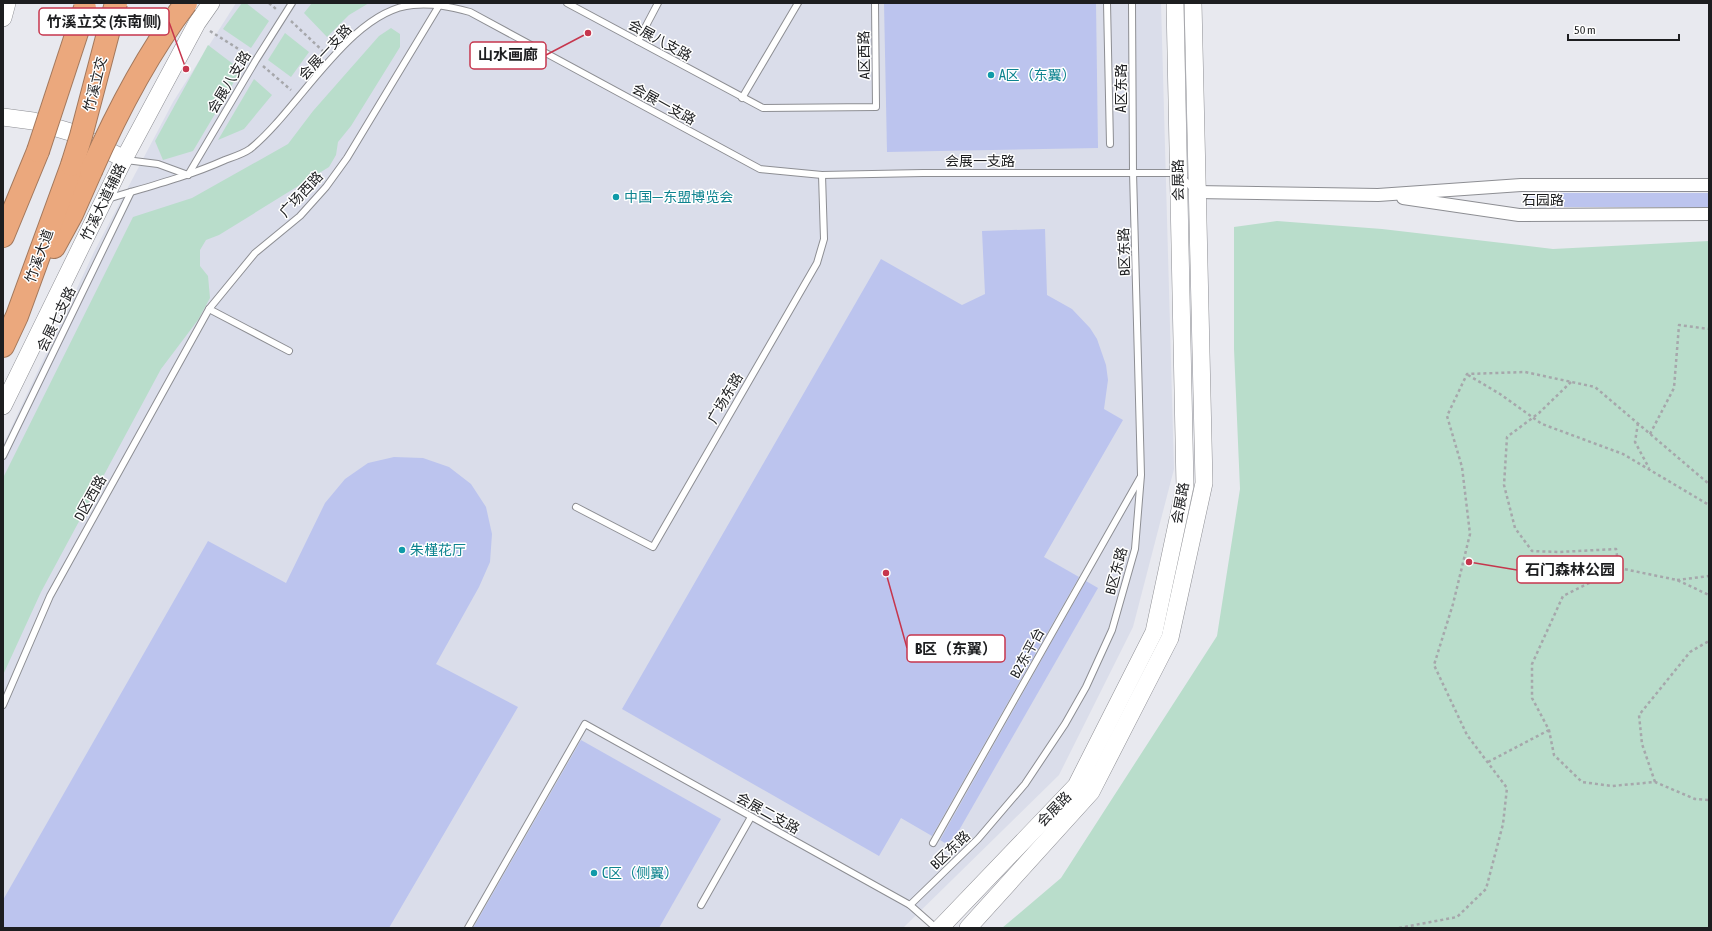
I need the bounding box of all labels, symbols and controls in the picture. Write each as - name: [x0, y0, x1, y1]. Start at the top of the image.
- callout: 竹溪立交 (东南侧): [39, 8, 169, 35]
- text: 竹溪立交 (东南侧): [47, 13, 161, 30]
- street label: 会展八支路: [626, 16, 694, 64]
- scale bar: [1568, 16, 1679, 42]
- street label: 会展一支路: [295, 21, 355, 83]
- text: 50 m: [1574, 23, 1596, 37]
- street label: A区西路: [856, 30, 872, 80]
- callout: 山水画廊: [470, 42, 546, 69]
- text: 山水画廊: [478, 46, 538, 63]
- street label: 会展八支路: [204, 48, 254, 116]
- street label: 竹溪立交: [80, 55, 110, 113]
- street label: A区东路: [1113, 64, 1129, 112]
- place label: A区（东翼）: [999, 67, 1076, 83]
- marker: A区（东翼）: [986, 70, 996, 80]
- street label: 会展一支路: [630, 80, 698, 128]
- street label: 会展一支路: [945, 153, 1015, 169]
- street label: 会展路: [1170, 159, 1186, 201]
- street label: 竹溪大道辅路: [77, 161, 129, 243]
- street label: 广场西路: [276, 168, 326, 220]
- place label: 中国—东盟博览会: [624, 189, 733, 205]
- marker: 中国—东盟博览会: [611, 192, 621, 202]
- street label: 石园路: [1522, 192, 1564, 208]
- street label: 竹溪大道: [22, 227, 56, 285]
- street label: B区东路: [1115, 227, 1133, 277]
- street label: 会展七支路: [33, 284, 79, 354]
- street label: 广场东路: [704, 370, 746, 426]
- street label: D区西路: [71, 472, 109, 524]
- street label: 会展路: [1168, 481, 1192, 525]
- place label: 朱槿花厅: [410, 542, 466, 558]
- marker: 朱槿花厅: [397, 545, 407, 555]
- street label: B区东路: [1102, 545, 1130, 597]
- callout: 石门森林公园: [1517, 556, 1623, 583]
- text: 石门森林公园: [1525, 561, 1615, 578]
- street label: B2东平台: [1007, 625, 1047, 681]
- callout: B区（东翼）: [907, 635, 1005, 662]
- text: B区（东翼）: [915, 640, 997, 657]
- street label: 会展路: [1034, 788, 1074, 830]
- street label: 会展二支路: [734, 789, 802, 837]
- street label: B区东路: [927, 827, 973, 873]
- place label: C区（侧翼）: [602, 865, 678, 881]
- marker: C区（侧翼）: [589, 868, 599, 878]

